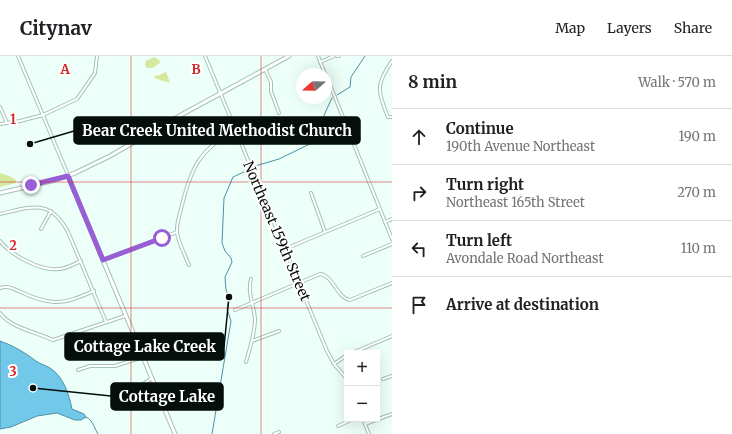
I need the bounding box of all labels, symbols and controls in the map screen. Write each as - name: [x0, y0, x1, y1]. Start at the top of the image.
- text: Citynav: [20, 16, 92, 40]
- text: Map: [555, 19, 585, 37]
- text: Layers: [607, 19, 652, 37]
- text: Share: [674, 19, 712, 37]
- text: A: [59, 61, 70, 78]
- text: B: [191, 61, 201, 78]
- north arrow: [296, 68, 332, 104]
- text: 8 min: [408, 71, 457, 93]
- text: Walk · 570 m: [638, 74, 716, 91]
- text: 1: [10, 111, 16, 128]
- callout: Bear Creek United Methodist Church: [74, 117, 360, 144]
- text: Continue: [446, 119, 514, 138]
- text: Bear Creek United Methodist Church: [82, 121, 352, 140]
- icon: ahead: [408, 126, 430, 148]
- text: 190 m: [679, 128, 716, 145]
- text: 190th Avenue Northeast: [446, 138, 595, 155]
- street label: Northeast 159th Street: [239, 158, 315, 304]
- text: Turn right: [446, 175, 524, 194]
- route end: [22, 176, 40, 194]
- icon: right: [408, 182, 430, 204]
- text: 270 m: [677, 184, 716, 201]
- text: Northeast 165th Street: [446, 194, 585, 211]
- route start: [153, 229, 171, 247]
- text: Turn left: [446, 231, 512, 250]
- text: 2: [9, 237, 17, 254]
- icon: left: [408, 238, 430, 260]
- text: 110 m: [681, 240, 716, 257]
- text: Avondale Road Northeast: [446, 250, 603, 267]
- icon: arrive: [408, 294, 430, 316]
- text: Arrive at destination: [446, 295, 599, 314]
- callout: Cottage Lake Creek: [65, 333, 224, 360]
- text: Cottage Lake Creek: [74, 337, 216, 356]
- map controls: [344, 350, 380, 422]
- button: +: [344, 350, 380, 386]
- text: 3: [9, 363, 17, 380]
- callout: Cottage Lake: [111, 383, 223, 410]
- button: −: [344, 386, 380, 422]
- text: Cottage Lake: [119, 387, 215, 406]

